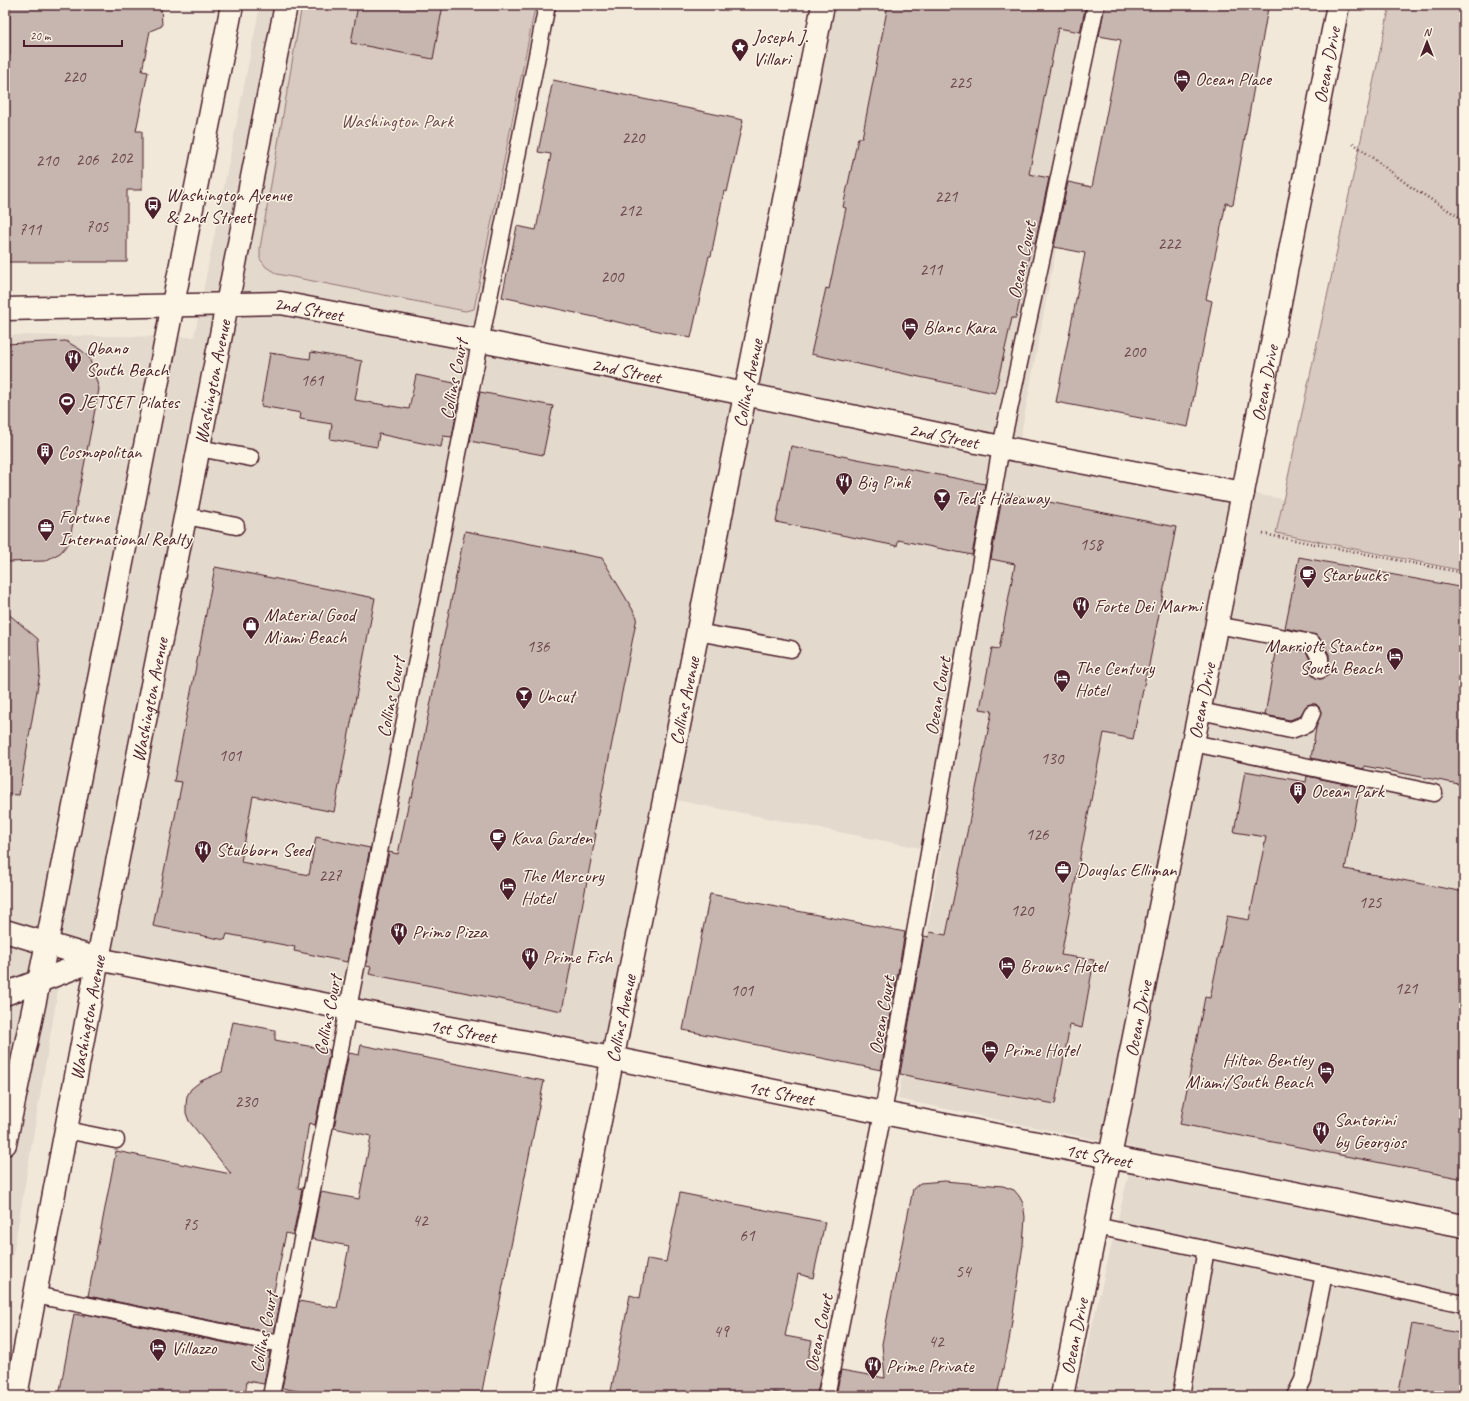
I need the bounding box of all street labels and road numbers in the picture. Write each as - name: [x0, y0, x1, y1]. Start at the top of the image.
- street label: Ocean Drive: [1308, 23, 1347, 105]
- street label: Ocean Court: [1002, 217, 1042, 301]
- street label: 2nd Street: [274, 292, 347, 328]
- street label: Washington Avenue: [189, 316, 237, 446]
- street label: Collins Court: [434, 334, 474, 421]
- street label: Collins Avenue: [728, 335, 769, 429]
- street label: Ocean Drive: [1246, 341, 1285, 423]
- street label: 2nd Street: [589, 352, 665, 390]
- street label: 2nd Street: [907, 417, 982, 455]
- street label: Washington Avenue: [126, 634, 174, 764]
- street label: Collins Court: [371, 652, 411, 739]
- street label: Collins Avenue: [664, 653, 706, 747]
- street label: Ocean Court: [919, 654, 957, 737]
- street label: Ocean Drive: [1183, 659, 1222, 741]
- street label: Washington Avenue: [65, 952, 112, 1082]
- street label: Collins Court: [308, 970, 348, 1057]
- street label: Collins Avenue: [601, 971, 642, 1065]
- street label: Ocean Court: [863, 973, 901, 1056]
- street label: Ocean Drive: [1119, 977, 1158, 1059]
- street label: 1st Street: [428, 1013, 500, 1050]
- street label: 1st Street: [746, 1075, 818, 1112]
- street label: 1st Street: [1063, 1138, 1136, 1174]
- street label: Collins Court: [244, 1287, 284, 1374]
- street label: Ocean Court: [799, 1290, 839, 1374]
- street label: Ocean Drive: [1056, 1294, 1095, 1377]

